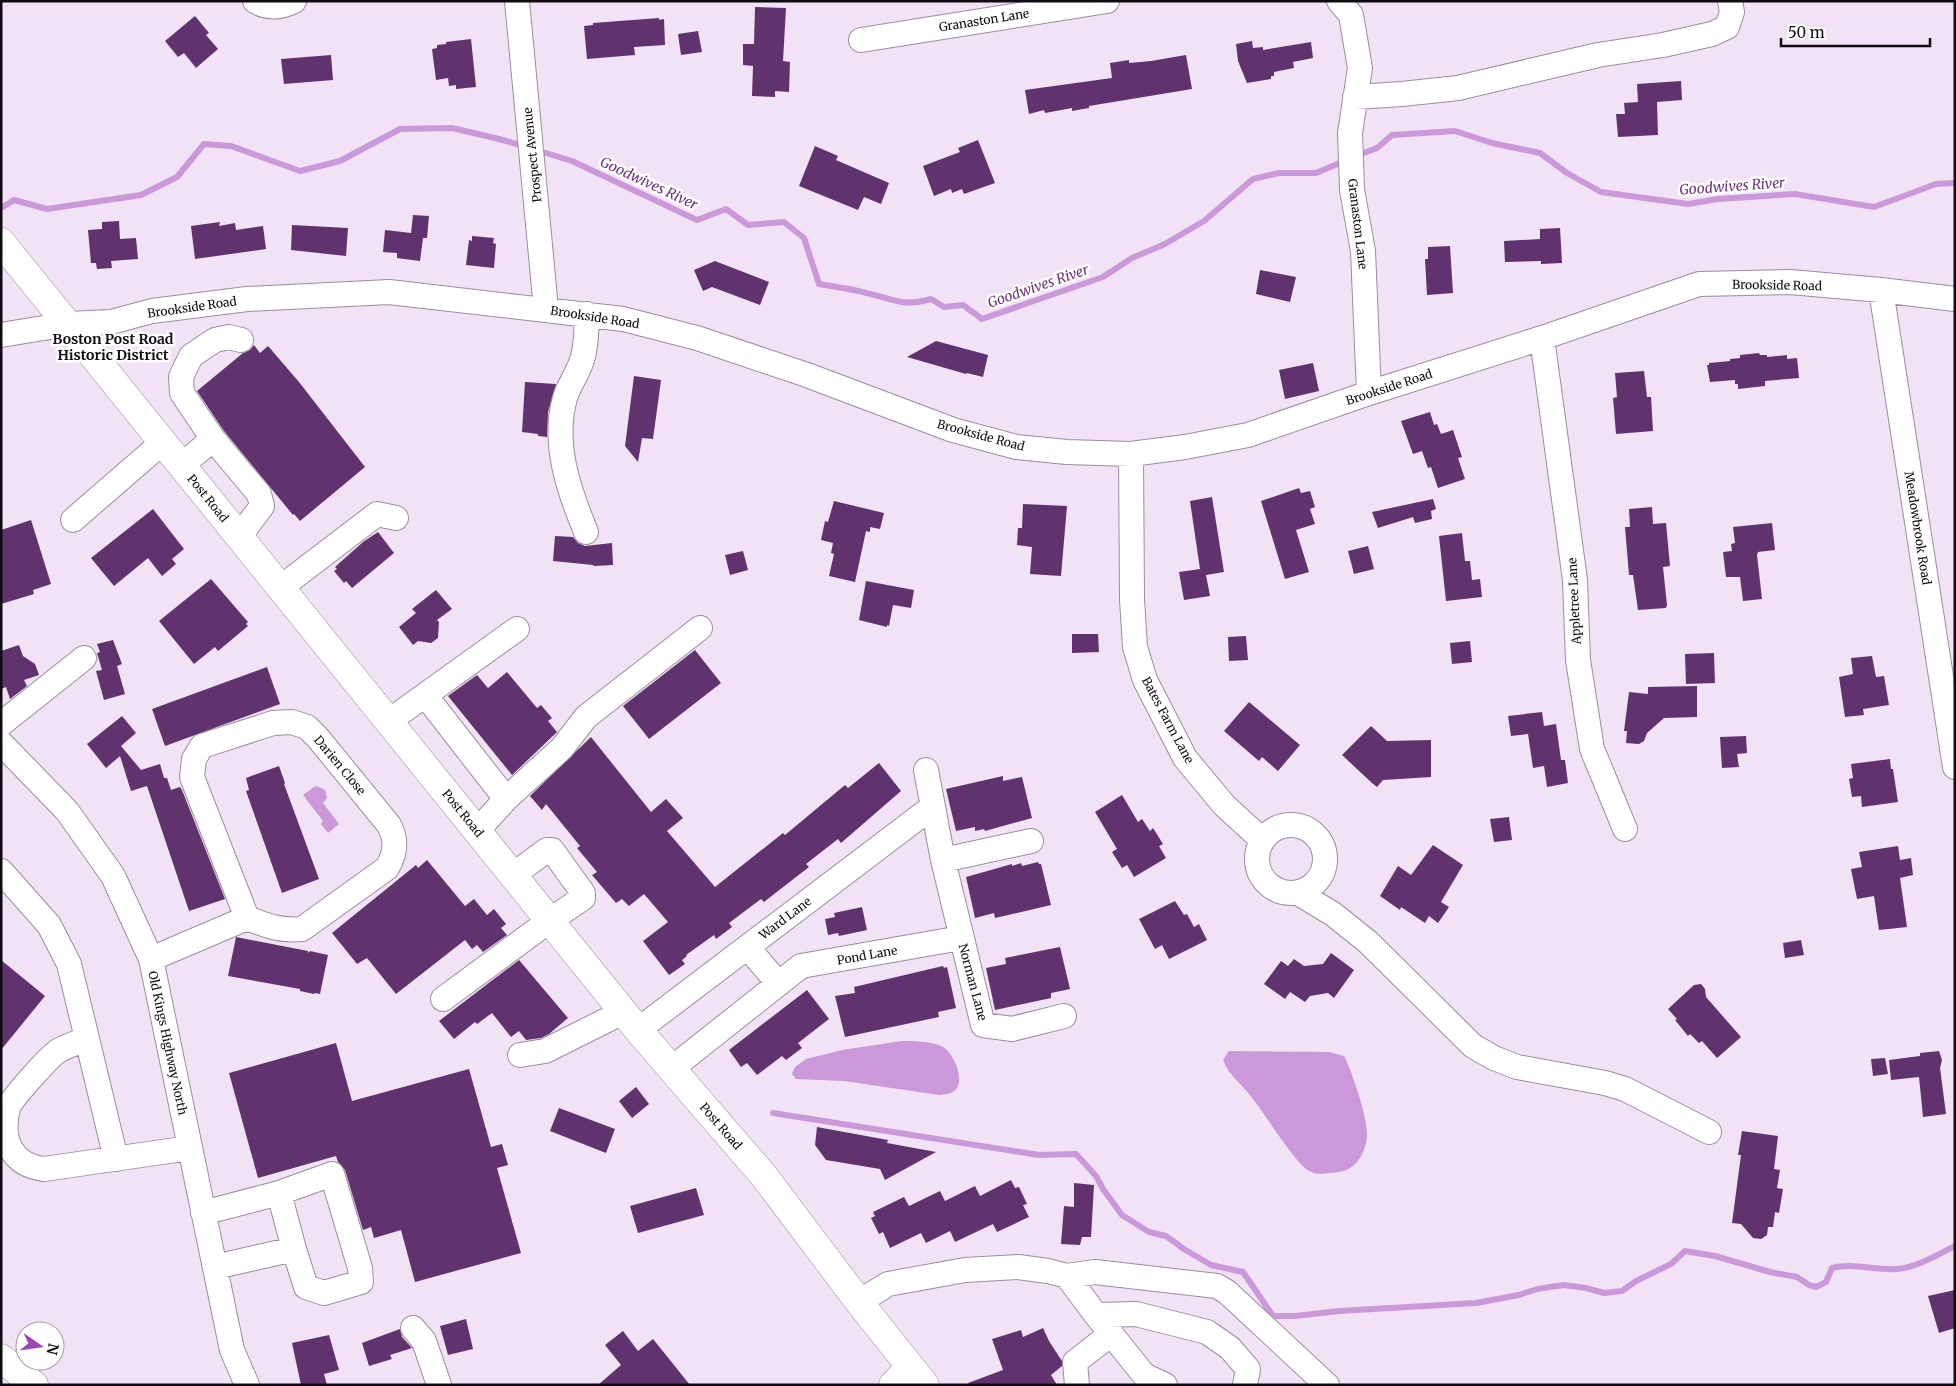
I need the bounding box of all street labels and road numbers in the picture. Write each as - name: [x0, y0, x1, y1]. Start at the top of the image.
- street label: Granaston Lane: [938, 5, 1030, 35]
- street label: Prospect Avenue: [520, 107, 544, 203]
- street label: Granaston Lane: [1345, 178, 1371, 270]
- street label: Brookside Road: [1732, 277, 1822, 293]
- street label: Brookside Road: [146, 293, 238, 321]
- street label: Brookside Road: [549, 303, 641, 331]
- street label: Brookside Road: [1344, 366, 1434, 408]
- street label: Brookside Road: [936, 416, 1026, 454]
- street label: Meadowbrook Road: [1902, 470, 1934, 586]
- street label: Post Road: [184, 471, 232, 525]
- street label: Appletree Lane: [1564, 557, 1584, 646]
- street label: Bates Farm Lane: [1139, 674, 1197, 766]
- street label: Darien Close: [311, 732, 369, 798]
- street label: Post Road: [439, 786, 487, 840]
- street label: Ward Lane: [755, 894, 814, 943]
- street label: Pond Lane: [836, 942, 898, 968]
- street label: Norman Lane: [956, 942, 990, 1022]
- street label: Old Kings Highway North: [145, 970, 191, 1116]
- street label: Post Road: [697, 1100, 745, 1152]

